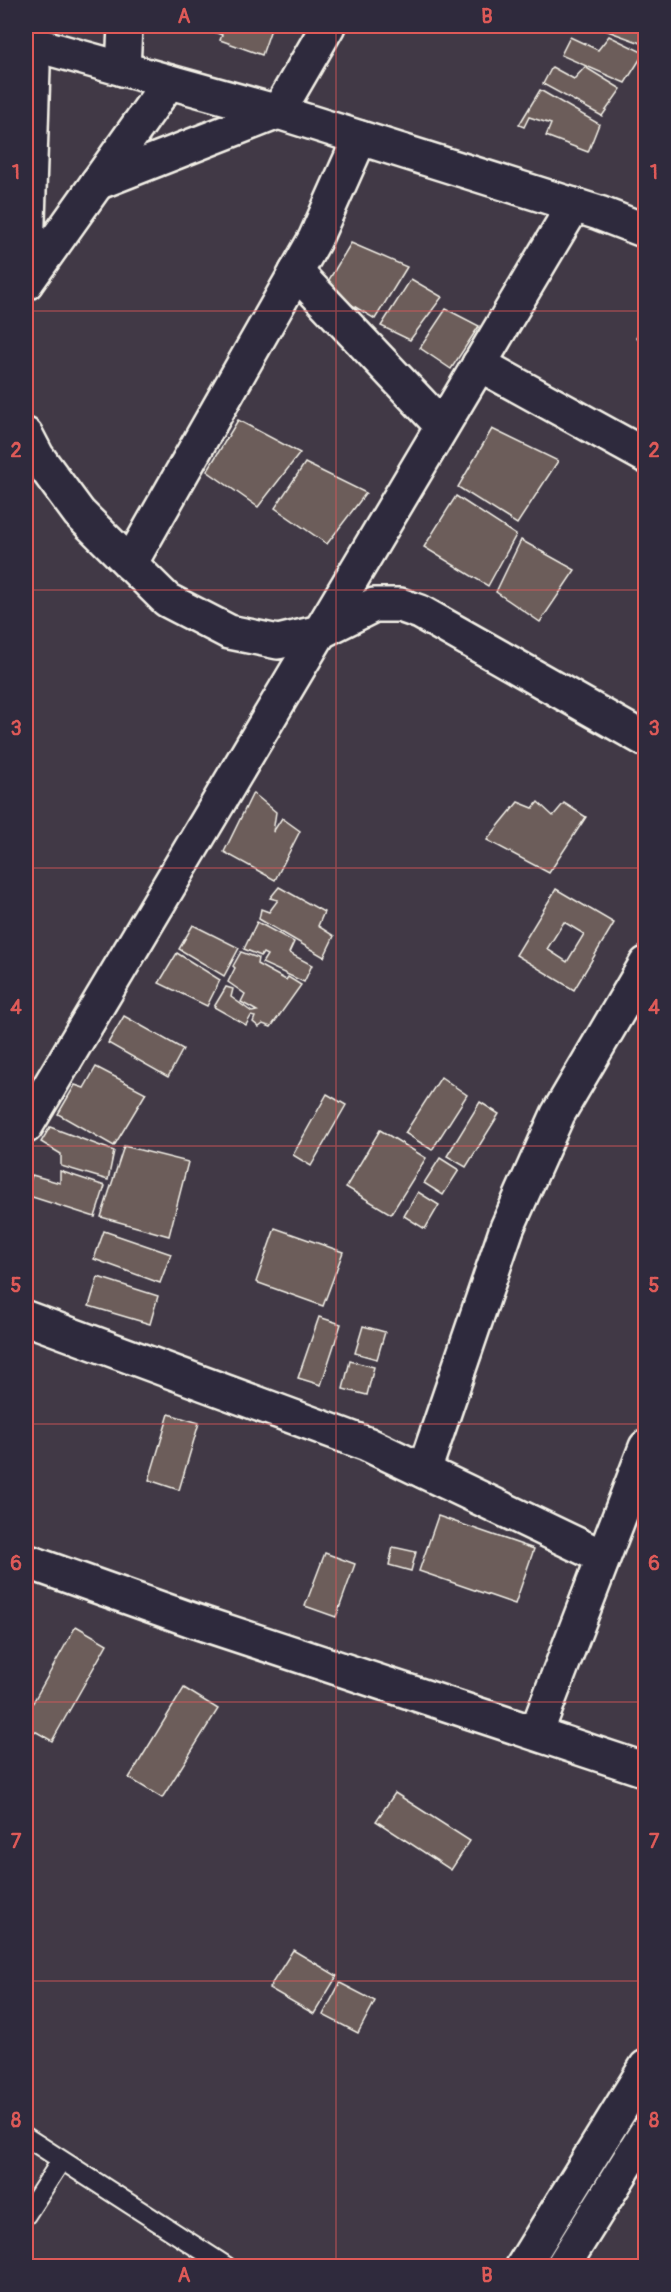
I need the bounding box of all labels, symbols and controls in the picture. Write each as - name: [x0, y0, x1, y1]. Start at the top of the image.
- text: A: [178, 4, 191, 29]
- text: B: [481, 4, 493, 29]
- text: 1: [12, 160, 20, 185]
- text: 1: [650, 160, 658, 185]
- text: 2: [10, 438, 22, 463]
- text: 2: [648, 438, 660, 463]
- text: 3: [10, 716, 22, 741]
- text: 3: [648, 716, 660, 741]
- text: 4: [10, 995, 22, 1020]
- text: 4: [648, 995, 660, 1020]
- text: 5: [11, 1273, 22, 1298]
- text: 5: [649, 1273, 660, 1298]
- text: 6: [10, 1551, 22, 1576]
- text: 6: [648, 1551, 660, 1576]
- text: 7: [11, 1829, 22, 1854]
- text: 7: [649, 1829, 660, 1854]
- text: 8: [11, 2108, 21, 2133]
- text: 8: [649, 2108, 659, 2133]
- text: A: [178, 2263, 191, 2288]
- text: B: [481, 2263, 493, 2288]

